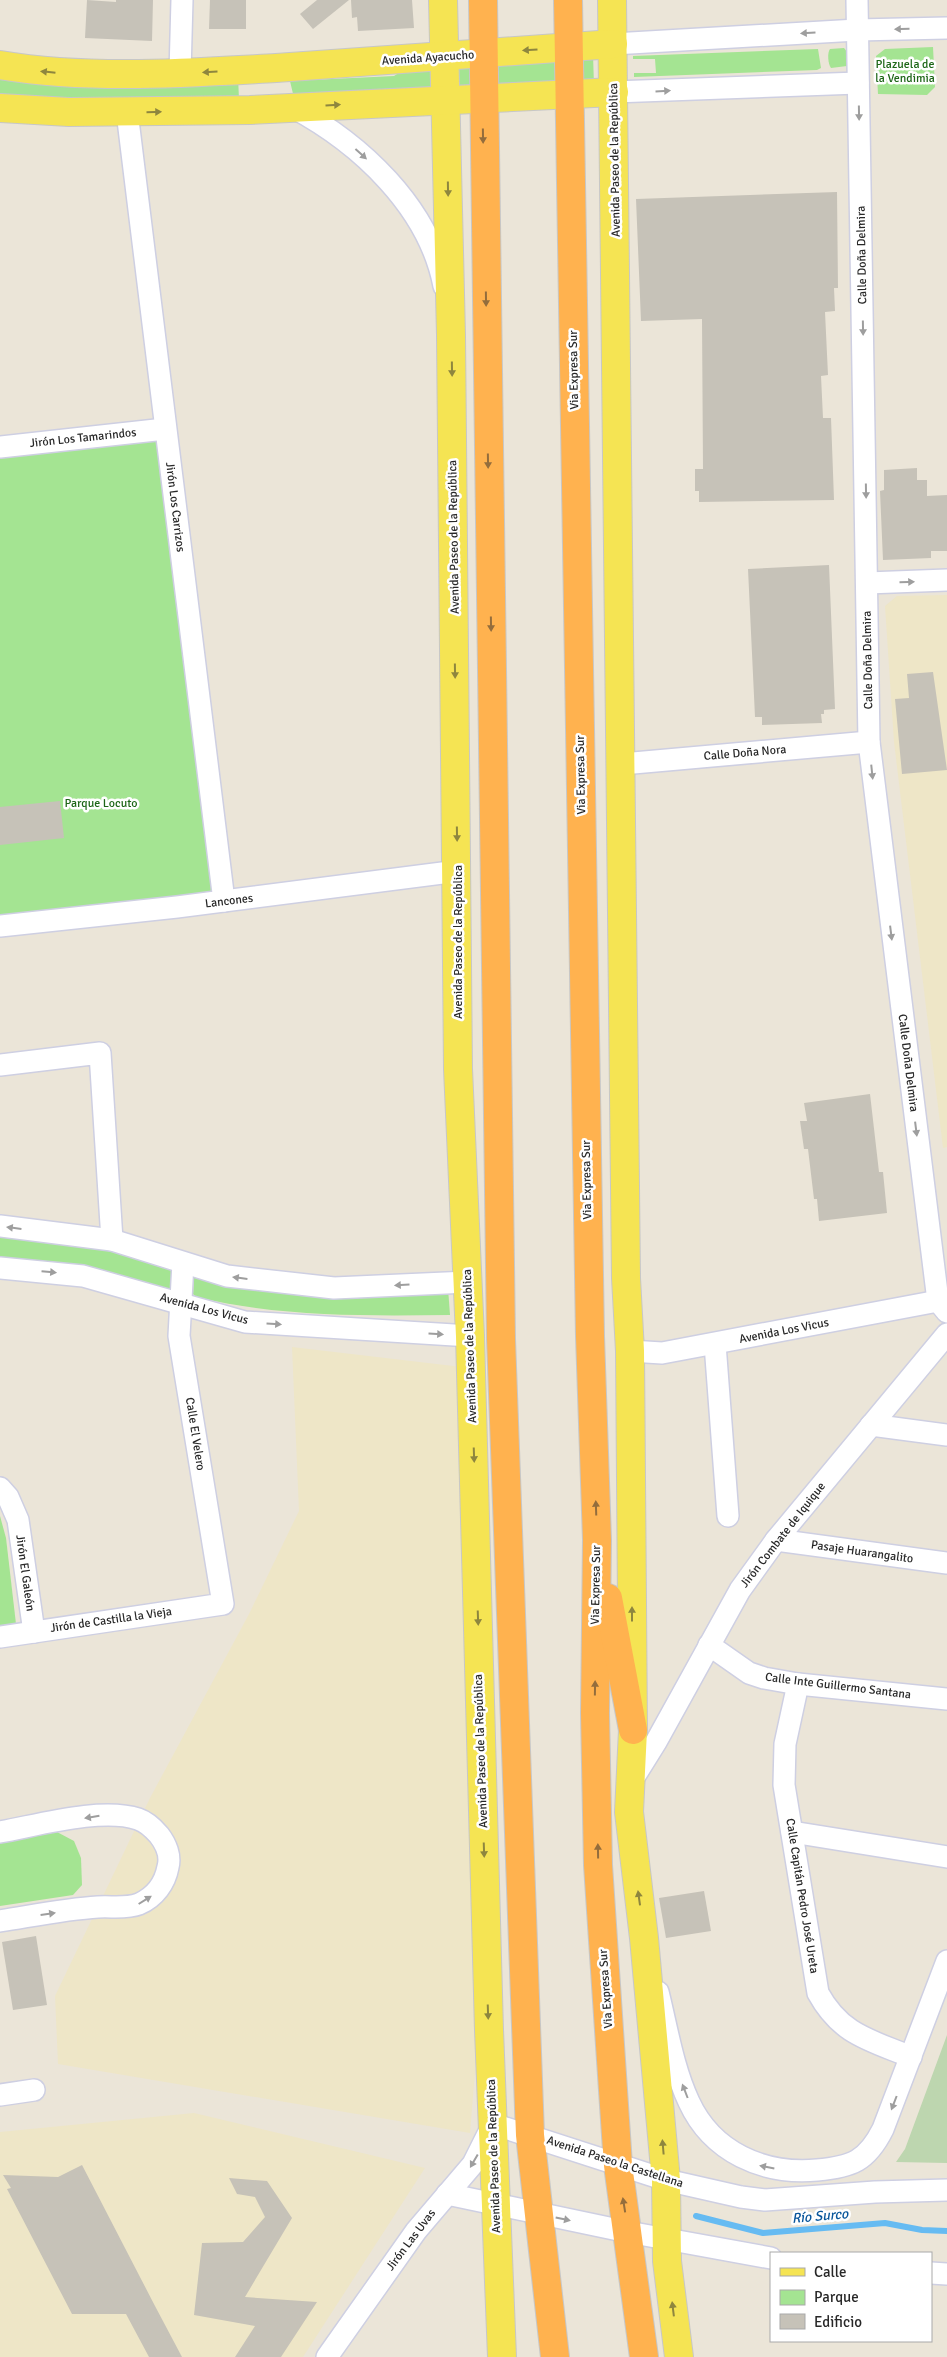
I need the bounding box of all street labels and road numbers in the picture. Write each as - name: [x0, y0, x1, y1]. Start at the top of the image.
- street label: Avenida Ayacucho: [381, 47, 475, 69]
- street label: Avenida Paseo de la República: [606, 83, 624, 237]
- street label: Calle Doña Delmira: [854, 206, 870, 304]
- street label: Via Expresa Sur: [566, 330, 582, 410]
- street label: Jirón Los Tamarindos: [29, 425, 137, 451]
- street label: Avenida Paseo de la República: [445, 460, 463, 614]
- street label: Jirón Los Carrizos: [162, 461, 188, 553]
- street label: Calle Doña Delmira: [860, 611, 876, 709]
- street label: Via Expresa Sur: [573, 735, 589, 815]
- street label: Calle Doña Nora: [703, 742, 787, 764]
- street label: Avenida Paseo de la República: [451, 865, 466, 1019]
- street label: Lancones: [204, 891, 254, 911]
- street label: Calle Doña Delmira: [895, 1013, 921, 1113]
- street label: Via Expresa Sur: [579, 1140, 595, 1220]
- street label: Avenida Paseo de la República: [460, 1269, 480, 1423]
- street label: Avenida Los Vicus: [158, 1290, 250, 1328]
- street label: Avenida Los Vicus: [738, 1315, 830, 1347]
- street label: Calle El Velero: [182, 1396, 208, 1472]
- street label: Jirón Combate de Iquique: [737, 1479, 829, 1591]
- street label: Jirón El Galeón: [12, 1534, 38, 1612]
- street label: Pasaje Huarangalito: [810, 1537, 914, 1567]
- street label: Via Expresa Sur: [588, 1545, 604, 1625]
- street label: Jirón de Castilla la Vieja: [49, 1604, 173, 1636]
- street label: Calle Inte Guillermo Santana: [764, 1670, 912, 1702]
- street label: Avenida Paseo de la República: [471, 1674, 491, 1828]
- street label: Calle Capitán Pedro José Ureta: [782, 1817, 822, 1975]
- street label: Via Expresa Sur: [596, 1948, 616, 2029]
- street label: Avenida Paseo de la República: [484, 2079, 504, 2233]
- street label: Avenida Paseo la Castellana: [545, 2133, 685, 2191]
- street label: Jirón Las Uvas: [383, 2206, 439, 2274]

